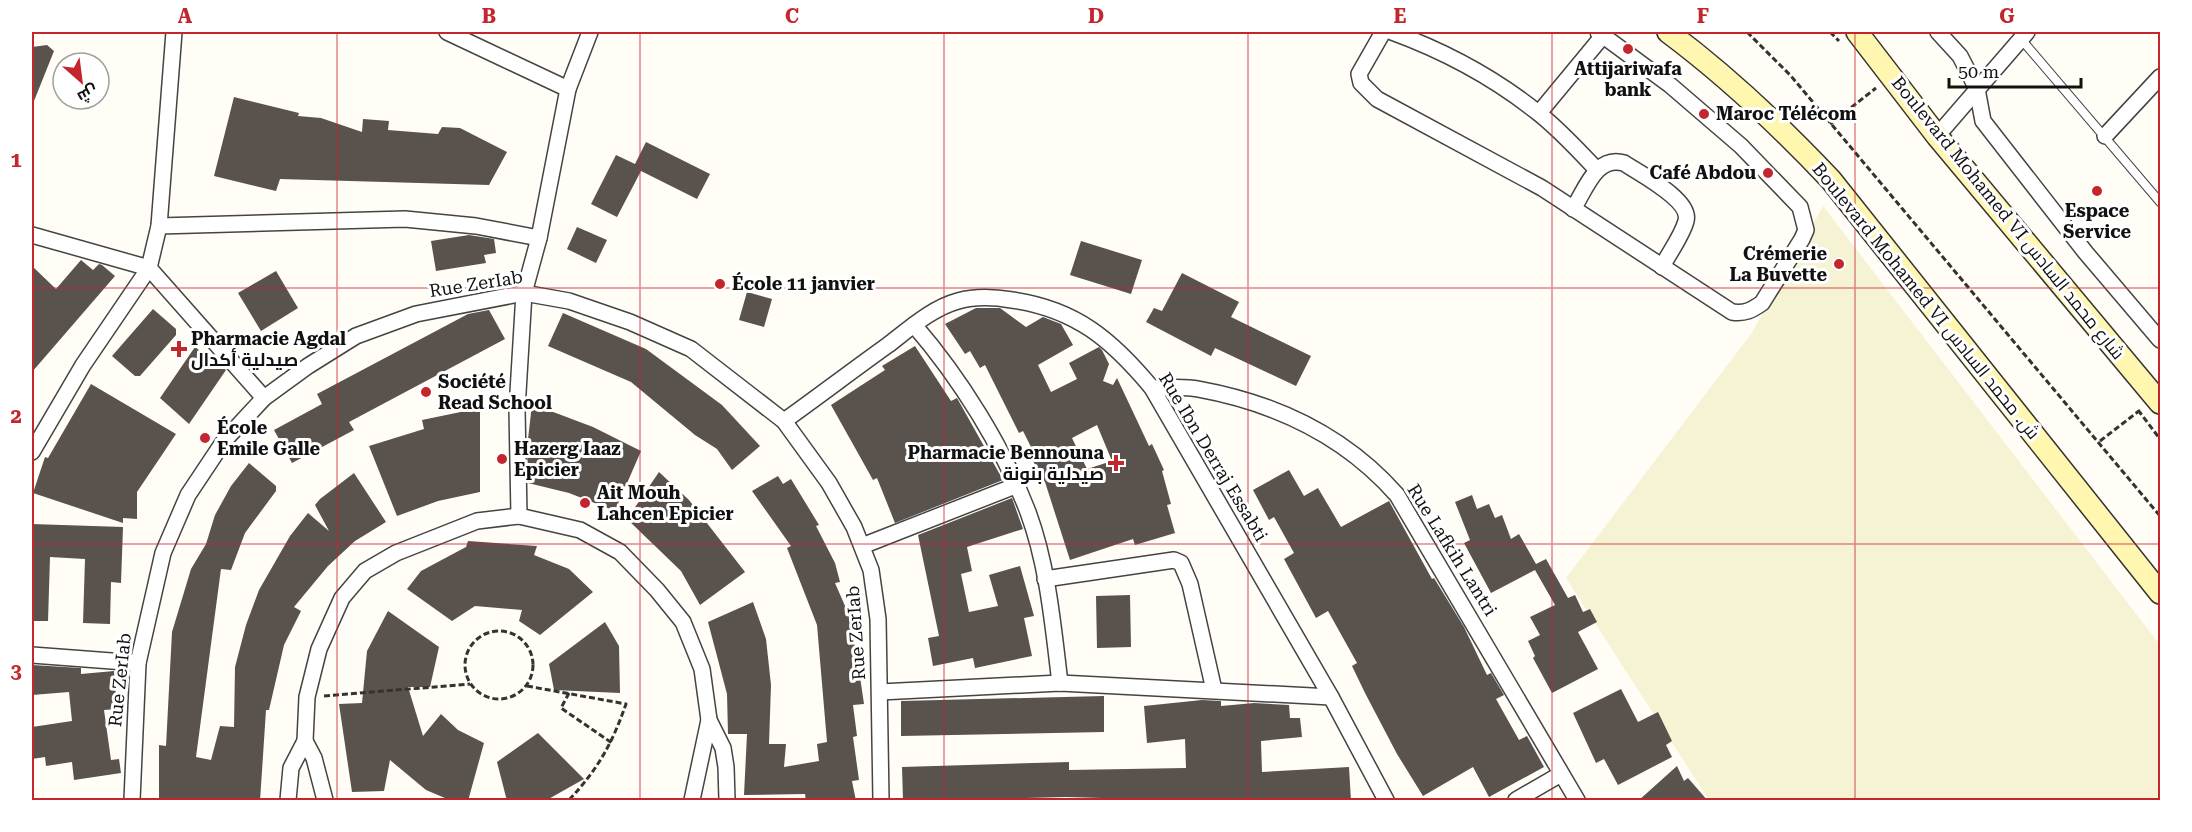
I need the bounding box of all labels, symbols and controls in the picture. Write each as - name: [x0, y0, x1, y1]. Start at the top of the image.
- text: A: [178, 4, 193, 28]
- text: B: [482, 4, 496, 28]
- text: C: [785, 4, 799, 28]
- text: D: [1088, 4, 1104, 28]
- text: E: [1394, 4, 1407, 28]
- text: F: [1697, 4, 1709, 28]
- text: G: [1999, 4, 2015, 28]
- marker: Attijariwafa bank: [1621, 42, 1635, 56]
- north arrow: [51, 51, 111, 111]
- scale bar: [1949, 51, 2081, 89]
- place label: Attijariwafa bank: [1574, 58, 1682, 100]
- text: 50 m: [1958, 61, 1999, 82]
- street label: Boulevard Mohamed VI شارع محمد السادس: [1886, 72, 2129, 365]
- text: ش: [74, 81, 101, 107]
- place label: Maroc Télécom: [1716, 103, 1857, 124]
- marker: Maroc Télécom: [1697, 107, 1711, 121]
- text: 1: [10, 148, 22, 172]
- street label: Boulevard Mohamed VI ش. محمد السادس: [1808, 158, 2044, 444]
- place label: Café Abdou: [1650, 162, 1756, 183]
- marker: Café Abdou: [1761, 166, 1775, 180]
- marker: Espace Service: [2090, 184, 2104, 198]
- place label: Espace Service: [2063, 200, 2132, 242]
- place label: Crémerie La Buvette: [1729, 243, 1827, 285]
- marker: Crémerie La Buvette: [1832, 257, 1846, 271]
- street label: Rue ZerIab: [428, 266, 524, 301]
- place label: École 11 janvier: [732, 272, 875, 294]
- marker: École 11 janvier: [713, 277, 727, 291]
- place label: Pharmacie Agdal صيدلية أكدال: [191, 328, 346, 371]
- marker: Pharmacie Agdal صيدلية أكدال: [172, 342, 186, 356]
- street label: Rue Ibn Derraj Essabti: [1155, 369, 1272, 545]
- place label: Société Read School: [438, 371, 552, 413]
- marker: Société Read School: [419, 385, 433, 399]
- text: 2: [10, 404, 22, 428]
- place label: École Emile Galle: [217, 416, 321, 459]
- marker: École Emile Galle: [198, 431, 212, 445]
- place label: Hazerg Iaaz Epicier: [514, 438, 621, 480]
- place label: Pharmacie Bennouna صيدلية بنونة: [907, 442, 1104, 485]
- marker: Hazerg Iaaz Epicier: [495, 452, 509, 466]
- marker: Pharmacie Bennouna صيدلية بنونة: [1109, 456, 1123, 470]
- street label: Rue Lafkih Lantri: [1403, 480, 1502, 620]
- place label: Ait Mouh Lahcen Epicier: [597, 482, 734, 524]
- marker: Ait Mouh Lahcen Epicier: [578, 496, 592, 510]
- street label: Rue ZerIab: [842, 585, 869, 681]
- street label: Rue ZerIab: [104, 632, 135, 728]
- text: 3: [10, 659, 22, 683]

